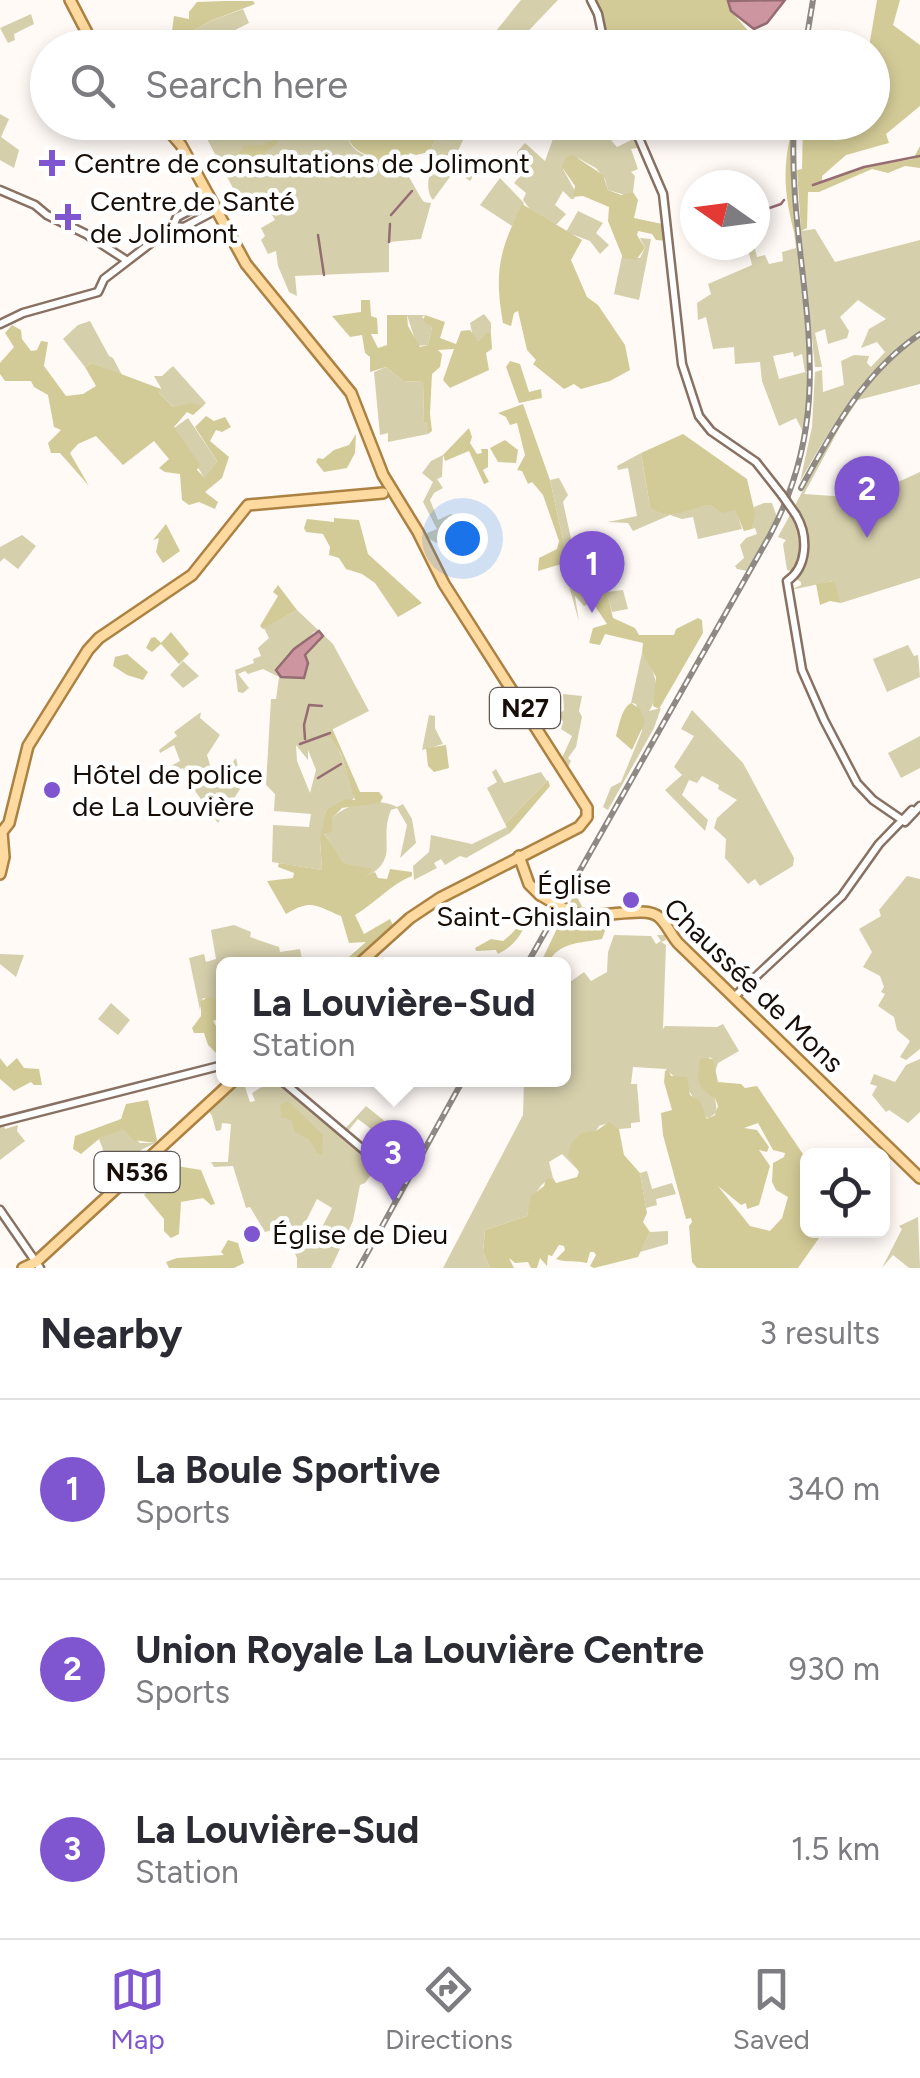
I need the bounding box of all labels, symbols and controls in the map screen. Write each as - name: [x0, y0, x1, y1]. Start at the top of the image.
- search box: [30, 30, 890, 140]
- icon: search: [65, 58, 120, 113]
- text: Search here: [145, 62, 348, 108]
- place label: Centre de consultations de Jolimont: [74, 146, 530, 180]
- marker: Centre de consultations de Jolimont: [39, 150, 65, 176]
- north arrow: [680, 170, 770, 260]
- place label: Centre de Santé de Jolimont: [90, 184, 295, 250]
- marker: Centre de Santé de Jolimont: [55, 204, 81, 230]
- pin: 2: [834, 456, 900, 538]
- your location: [437, 513, 488, 564]
- pin: 1: [560, 530, 624, 613]
- road number: N27: [490, 688, 560, 728]
- place label: Hôtel de police de La Louvière: [72, 757, 263, 823]
- marker: Hôtel de police de La Louvière: [41, 779, 63, 801]
- place label: Église Saint-Ghislain: [436, 867, 611, 933]
- marker: Église Saint-Ghislain: [620, 889, 642, 911]
- street label: Chaussée de Mons: [657, 891, 851, 1079]
- popup: [216, 957, 571, 1087]
- text: La Louvière-Sud: [251, 980, 536, 1026]
- text: Station: [251, 1026, 355, 1064]
- pin: 3: [360, 1120, 426, 1202]
- map controls: [800, 1148, 890, 1238]
- button: locate: [800, 1148, 890, 1238]
- road number: N536: [94, 1152, 180, 1192]
- place label: Église de Dieu: [272, 1217, 448, 1251]
- marker: Église de Dieu: [241, 1223, 263, 1245]
- text: Nearby: [40, 1308, 182, 1359]
- text: 3 results: [760, 1314, 880, 1352]
- text: La Boule Sportive: [135, 1447, 440, 1493]
- text: 1: [66, 1470, 79, 1508]
- text: 340 m: [787, 1470, 880, 1508]
- text: Sports: [135, 1493, 230, 1531]
- text: Union Royale La Louvière Centre: [135, 1627, 704, 1673]
- text: 2: [63, 1650, 82, 1688]
- text: 930 m: [789, 1650, 880, 1688]
- text: Sports: [135, 1673, 230, 1711]
- text: La Louvière-Sud: [135, 1807, 419, 1853]
- text: 3: [64, 1830, 81, 1868]
- text: 1.5 km: [791, 1830, 880, 1868]
- text: Station: [135, 1853, 239, 1891]
- tab: Map: [110, 1962, 165, 2056]
- tab: Directions: [385, 1962, 513, 2056]
- tab: Saved: [733, 1962, 810, 2056]

